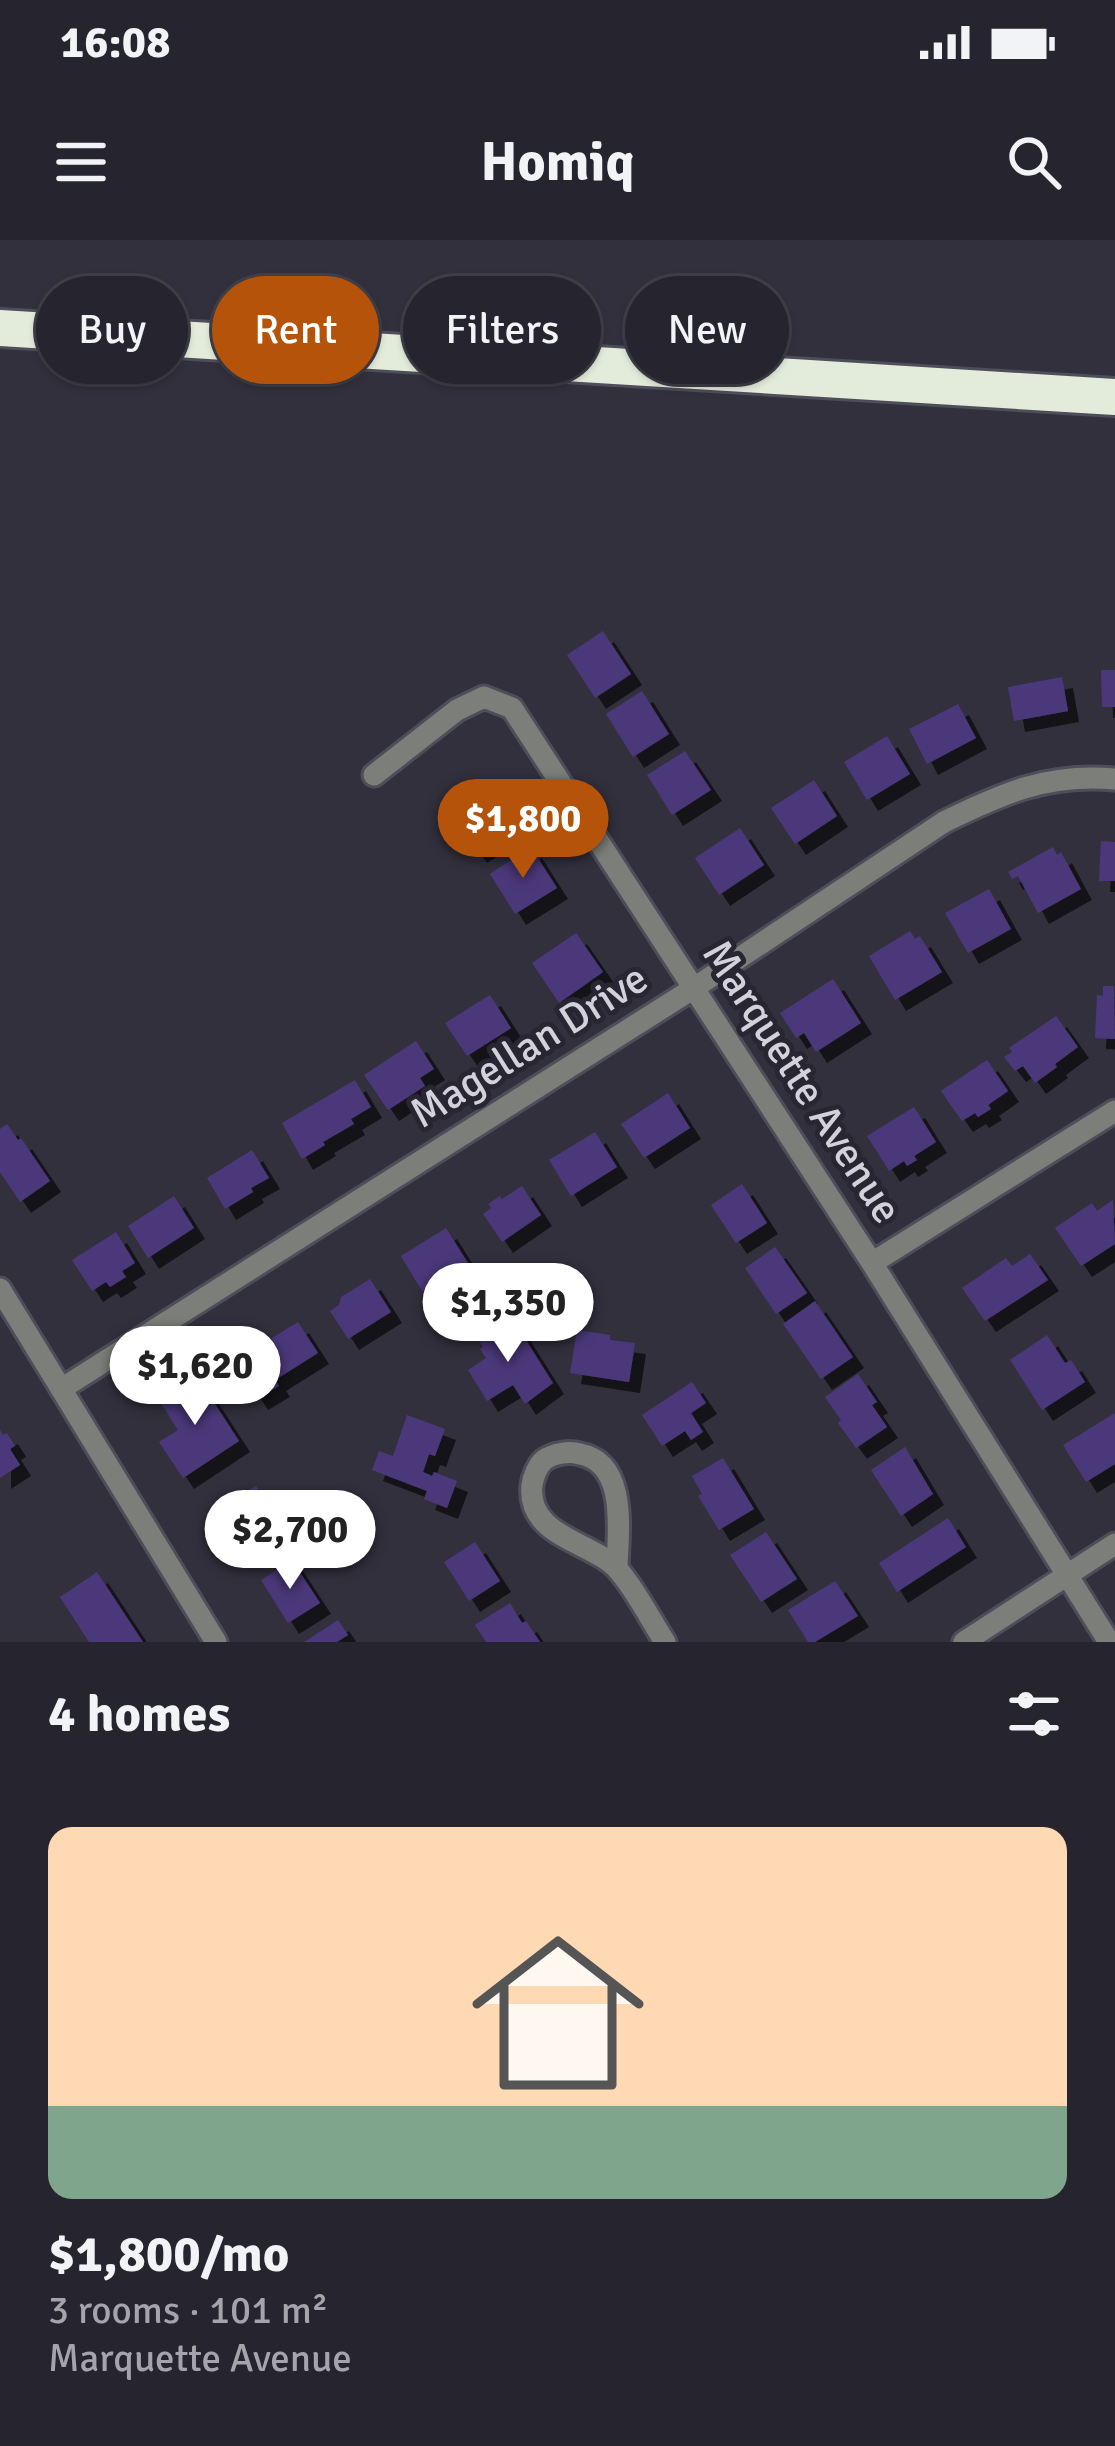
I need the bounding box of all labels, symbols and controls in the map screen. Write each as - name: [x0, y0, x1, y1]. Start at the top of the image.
- text: 16:08: [60, 15, 170, 70]
- icon: menu: [48, 129, 114, 195]
- text: Homiq: [480, 129, 635, 196]
- icon: search: [1001, 129, 1067, 195]
- chip: Buy: [36, 276, 188, 384]
- chip: Rent: [212, 276, 379, 384]
- chip: Filters: [403, 276, 601, 384]
- chip: New: [625, 276, 789, 384]
- pin: $1,800: [425, 779, 621, 881]
- text: $1,800: [465, 794, 581, 842]
- street label: Marquette Avenue: [692, 931, 912, 1233]
- street label: Magellan Drive: [401, 953, 657, 1139]
- pin: $1,350: [410, 1263, 606, 1365]
- text: $1,350: [450, 1278, 566, 1326]
- pin: $1,620: [97, 1326, 293, 1428]
- text: $1,620: [137, 1341, 253, 1389]
- pin: $2,700: [192, 1490, 388, 1592]
- text: $2,700: [232, 1505, 348, 1553]
- icon: filters: [1001, 1681, 1067, 1747]
- text: 4 homes: [48, 1683, 230, 1746]
- icon: home: [450, 1905, 666, 2121]
- text: $1,800/mo: [48, 2223, 289, 2286]
- text: 3 rooms · 101 m²: [48, 2286, 328, 2334]
- text: Marquette Avenue: [48, 2334, 352, 2382]

